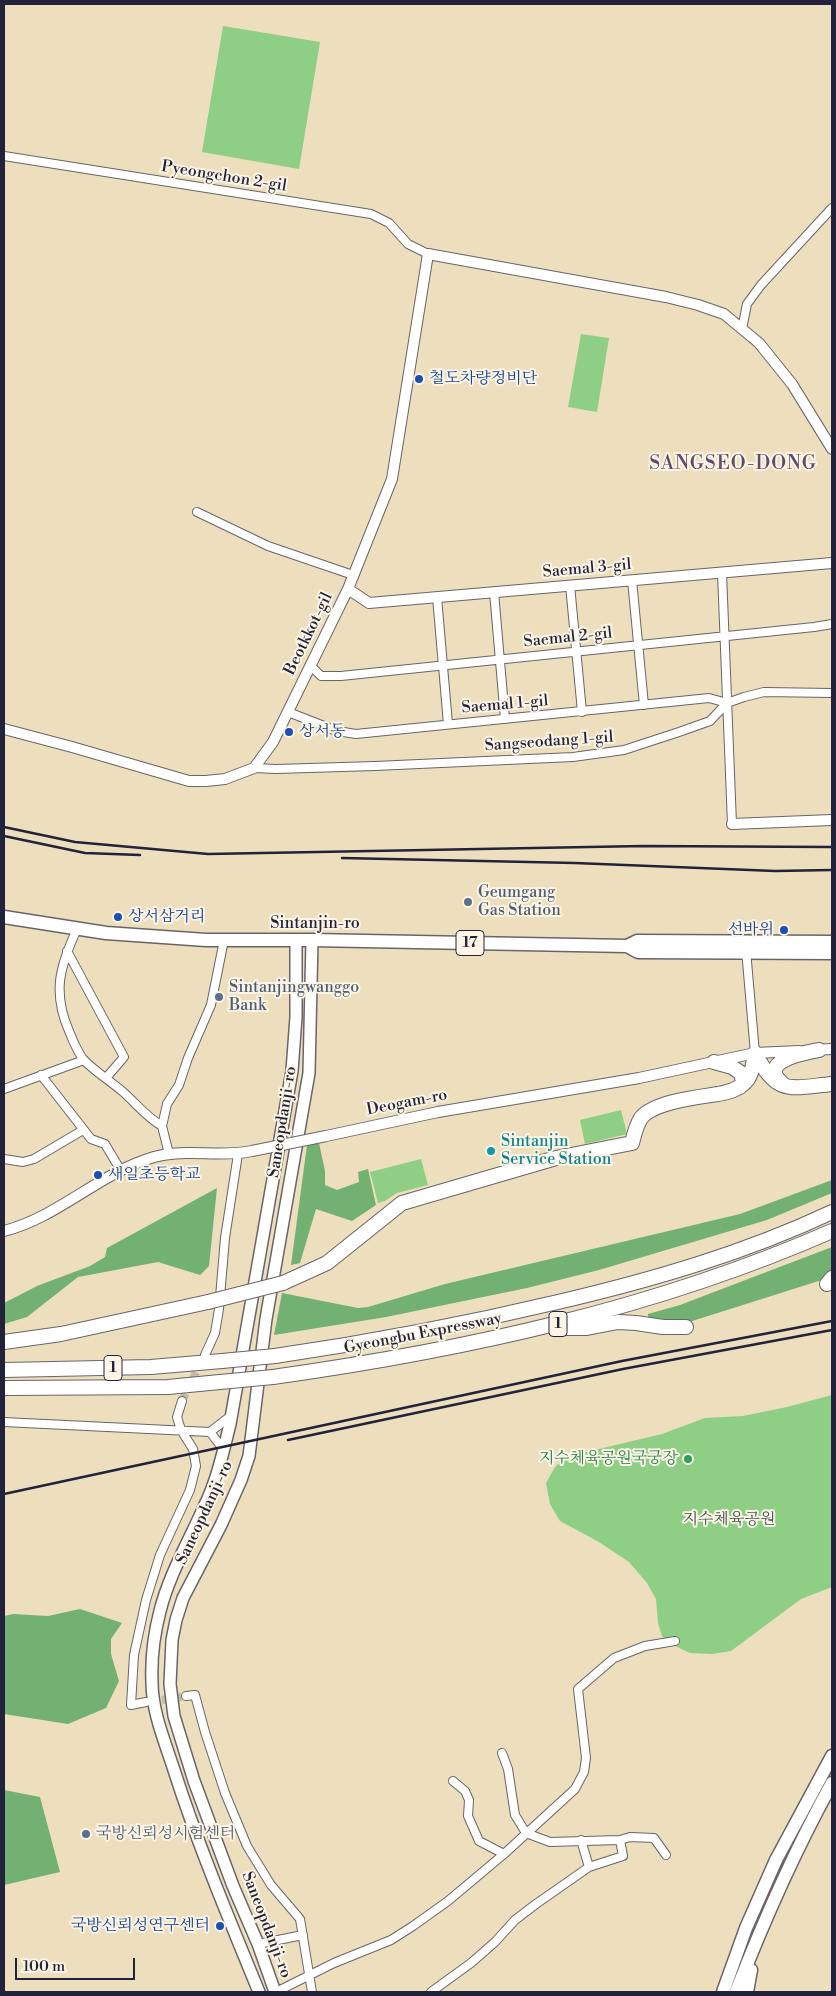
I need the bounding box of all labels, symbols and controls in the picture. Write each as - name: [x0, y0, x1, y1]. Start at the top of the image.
- street label: Pyeongchon 2-gil: [160, 158, 288, 196]
- place label: 철도차량정비단: [429, 369, 537, 389]
- marker: 철도차량정비단: [413, 373, 425, 385]
- district label: SANGSEO-DONG: [648, 453, 818, 475]
- street label: Saemal 3-gil: [542, 556, 632, 582]
- street label: Beotkkot-gil: [281, 590, 337, 678]
- street label: Saemal 2-gil: [523, 624, 613, 652]
- street label: Saemal 1-gil: [461, 692, 549, 718]
- place label: 상서동: [299, 722, 345, 742]
- marker: 상서동: [283, 726, 295, 738]
- street label: Sangseodang 1-gil: [484, 728, 614, 756]
- place label: Geumgang Gas Station: [478, 883, 561, 921]
- marker: Geumgang Gas Station: [462, 896, 474, 908]
- place label: 상서삼거리: [128, 907, 205, 927]
- marker: 상서삼거리: [112, 911, 124, 923]
- street label: Sintanjin-ro: [270, 914, 360, 934]
- place label: 선바위: [728, 920, 774, 940]
- marker: 선바위: [778, 924, 790, 936]
- road number: 17: [456, 930, 484, 956]
- place label: Sintanjingwanggo Bank: [229, 978, 359, 1016]
- marker: Sintanjingwanggo Bank: [213, 991, 225, 1003]
- street label: Saneopdanji-ro: [265, 1065, 301, 1179]
- street label: Deogam-ro: [365, 1086, 449, 1120]
- place label: Sintanjin Service Station: [501, 1132, 611, 1170]
- marker: Sintanjin Service Station: [485, 1145, 497, 1157]
- place label: 새일초등학교: [108, 1165, 201, 1185]
- marker: 새일초등학교: [92, 1169, 104, 1181]
- street label: Gyeongbu Expressway: [343, 1309, 503, 1359]
- road number: 1: [549, 1312, 567, 1336]
- road number: 1: [104, 1356, 122, 1380]
- place label: 지수체육공원국궁장: [539, 1449, 678, 1469]
- marker: 지수체육공원국궁장: [682, 1453, 694, 1465]
- street label: Saneopdanji-ro: [173, 1458, 237, 1568]
- park label: 지수체육공원: [683, 1510, 775, 1530]
- place label: 국방신뢰성시험센터: [96, 1824, 235, 1844]
- marker: 국방신뢰성시험센터: [80, 1828, 92, 1840]
- street label: Saneopdanji-ro: [237, 1869, 295, 1981]
- place label: 국방신뢰성연구센터: [71, 1916, 210, 1936]
- marker: 국방신뢰성연구센터: [214, 1920, 226, 1932]
- scale bar: [18, 1948, 138, 1980]
- text: 100 m: [23, 1957, 65, 1976]

